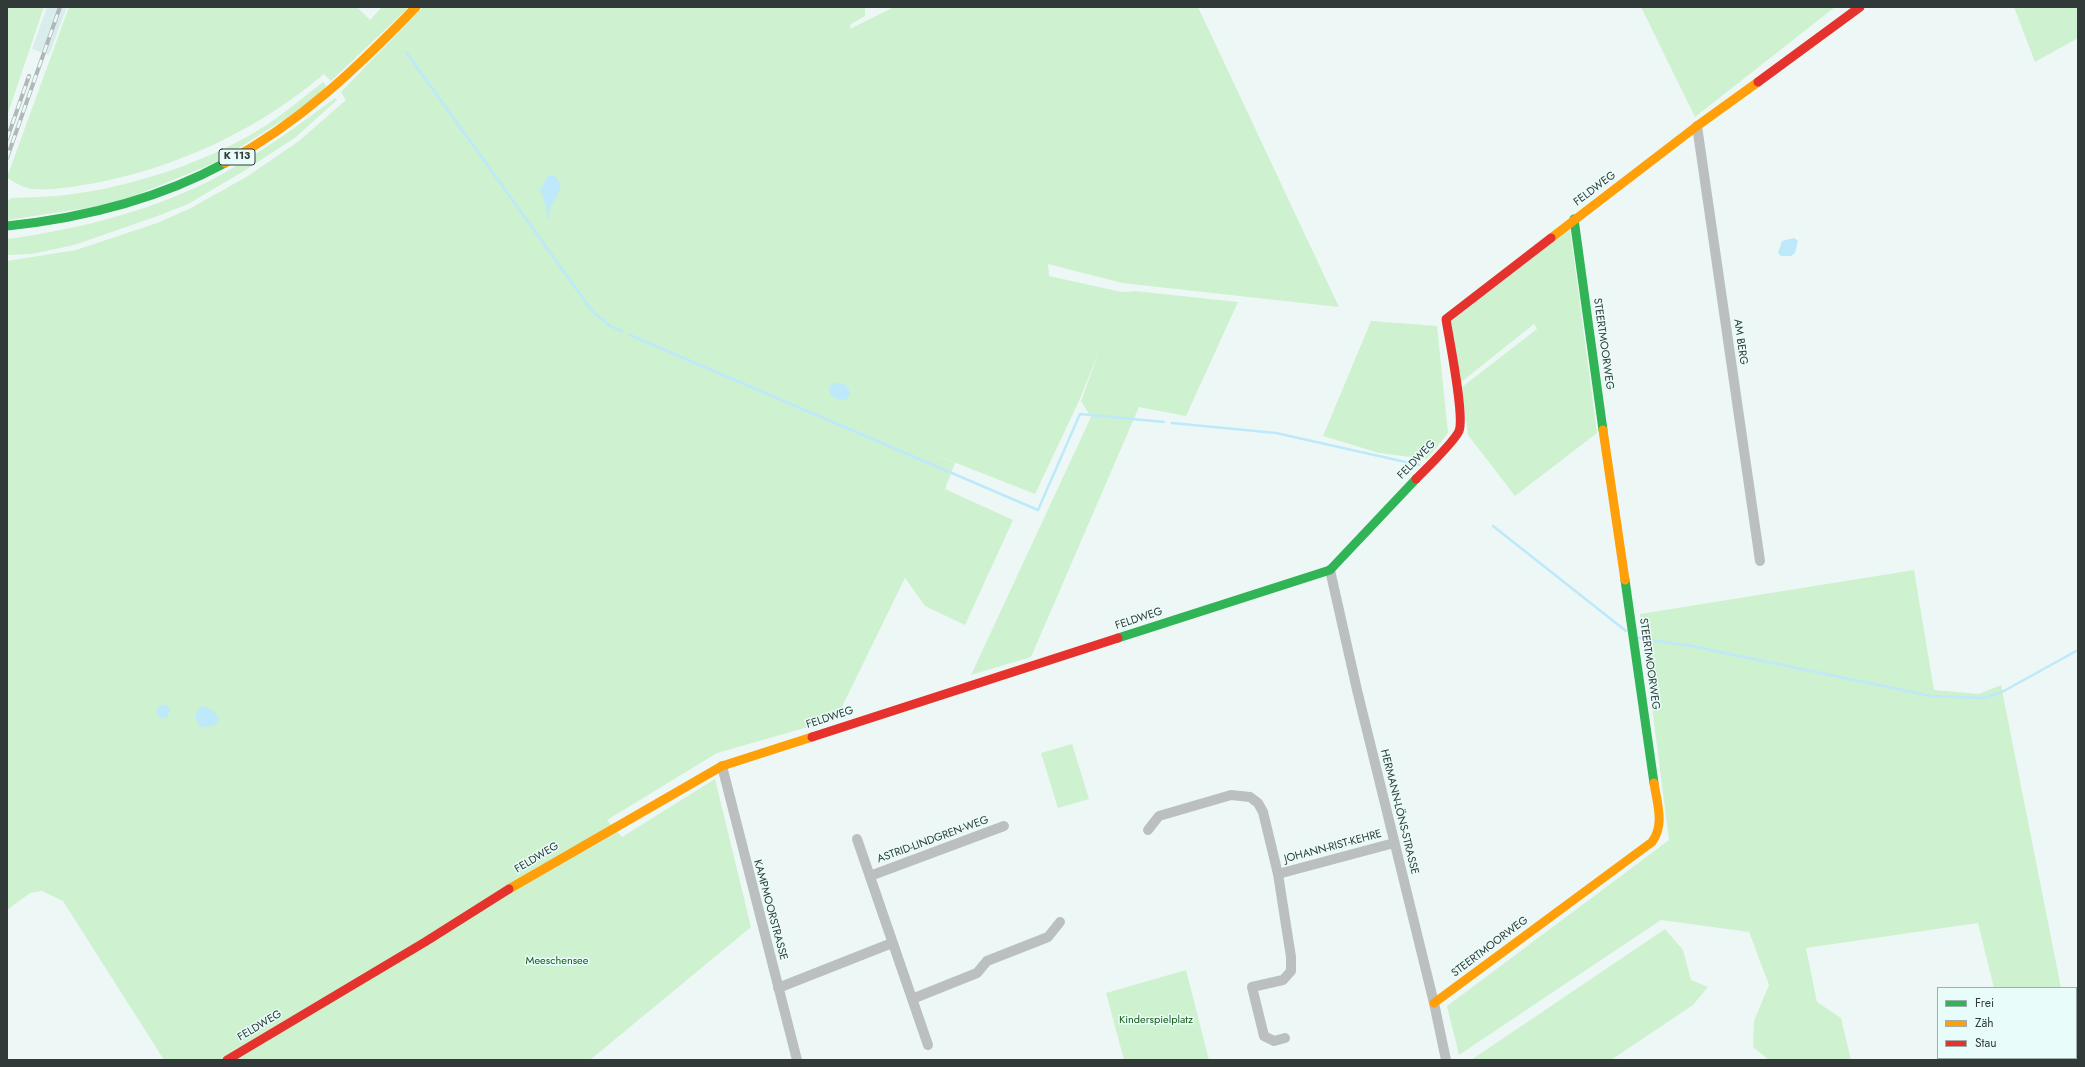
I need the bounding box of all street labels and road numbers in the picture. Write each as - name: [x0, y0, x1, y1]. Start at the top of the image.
- road number: K 113: [219, 149, 255, 165]
- street label: FELDWEG: [1571, 169, 1619, 209]
- street label: STEERTMOORWEG: [1590, 297, 1616, 391]
- street label: AM BERG: [1730, 318, 1750, 366]
- street label: FELDWEG: [1395, 438, 1439, 482]
- street label: FELDWEG: [1114, 605, 1164, 633]
- street label: STEERTMOORWEG: [1636, 617, 1662, 711]
- street label: FELDWEG: [805, 704, 855, 732]
- street label: HERMANN-LÖNS-STRASSE: [1377, 748, 1421, 876]
- street label: ASTRID-LINDGREN-WEG: [875, 814, 991, 866]
- street label: JOHANN-RIST-KEHRE: [1283, 828, 1383, 866]
- street label: FELDWEG: [513, 840, 561, 876]
- street label: KAMPMOORSTRASSE: [750, 858, 790, 962]
- street label: STEERTMOORWEG: [1449, 914, 1531, 980]
- street label: FELDWEG: [236, 1008, 284, 1044]

